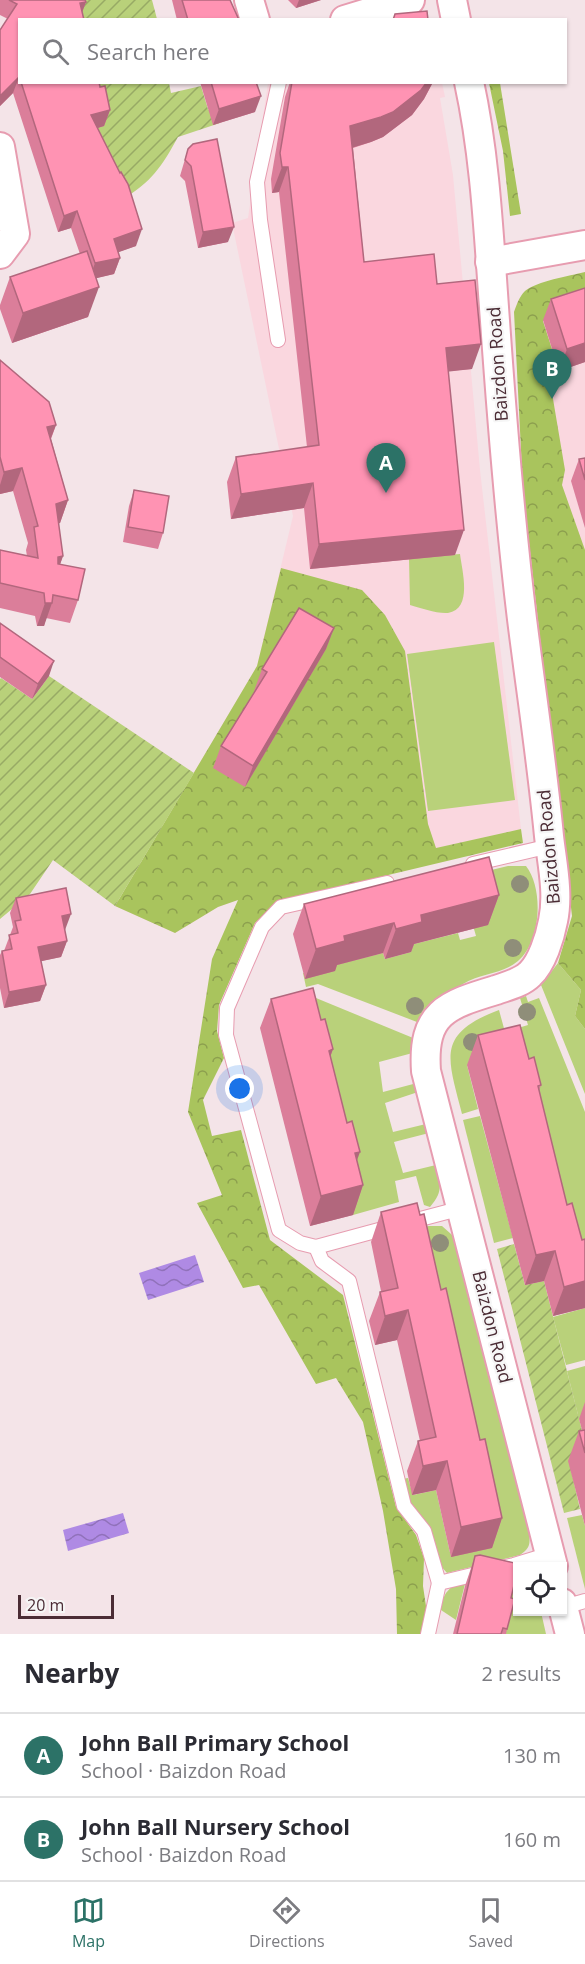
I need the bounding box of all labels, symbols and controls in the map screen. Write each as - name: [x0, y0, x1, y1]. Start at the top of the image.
- search box: [18, 18, 567, 84]
- icon: search: [39, 35, 72, 68]
- text: Search here: [87, 36, 210, 66]
- street label: Baizdon Road: [481, 306, 513, 422]
- pin: B: [532, 350, 572, 399]
- pin: A: [366, 444, 406, 493]
- street label: Baizdon Road: [531, 789, 565, 905]
- your location: [225, 1074, 254, 1103]
- street label: Baizdon Road: [467, 1268, 519, 1386]
- map controls: [513, 1562, 567, 1616]
- button: locate: [513, 1562, 567, 1616]
- scale bar: [18, 1592, 114, 1620]
- text: 20 m: [27, 1594, 64, 1616]
- text: Nearby: [24, 1655, 119, 1691]
- text: 2 results: [481, 1660, 561, 1687]
- text: John Ball Primary School: [81, 1727, 349, 1757]
- text: A: [37, 1742, 50, 1769]
- text: 130 m: [503, 1742, 561, 1769]
- text: School · Baizdon Road: [81, 1757, 286, 1784]
- text: John Ball Nursery School: [81, 1811, 350, 1841]
- text: B: [37, 1826, 50, 1853]
- text: 160 m: [503, 1826, 561, 1853]
- text: School · Baizdon Road: [81, 1841, 286, 1868]
- tab: Map: [72, 1894, 105, 1952]
- tab: Directions: [249, 1894, 325, 1952]
- tab: Saved: [469, 1894, 513, 1952]

